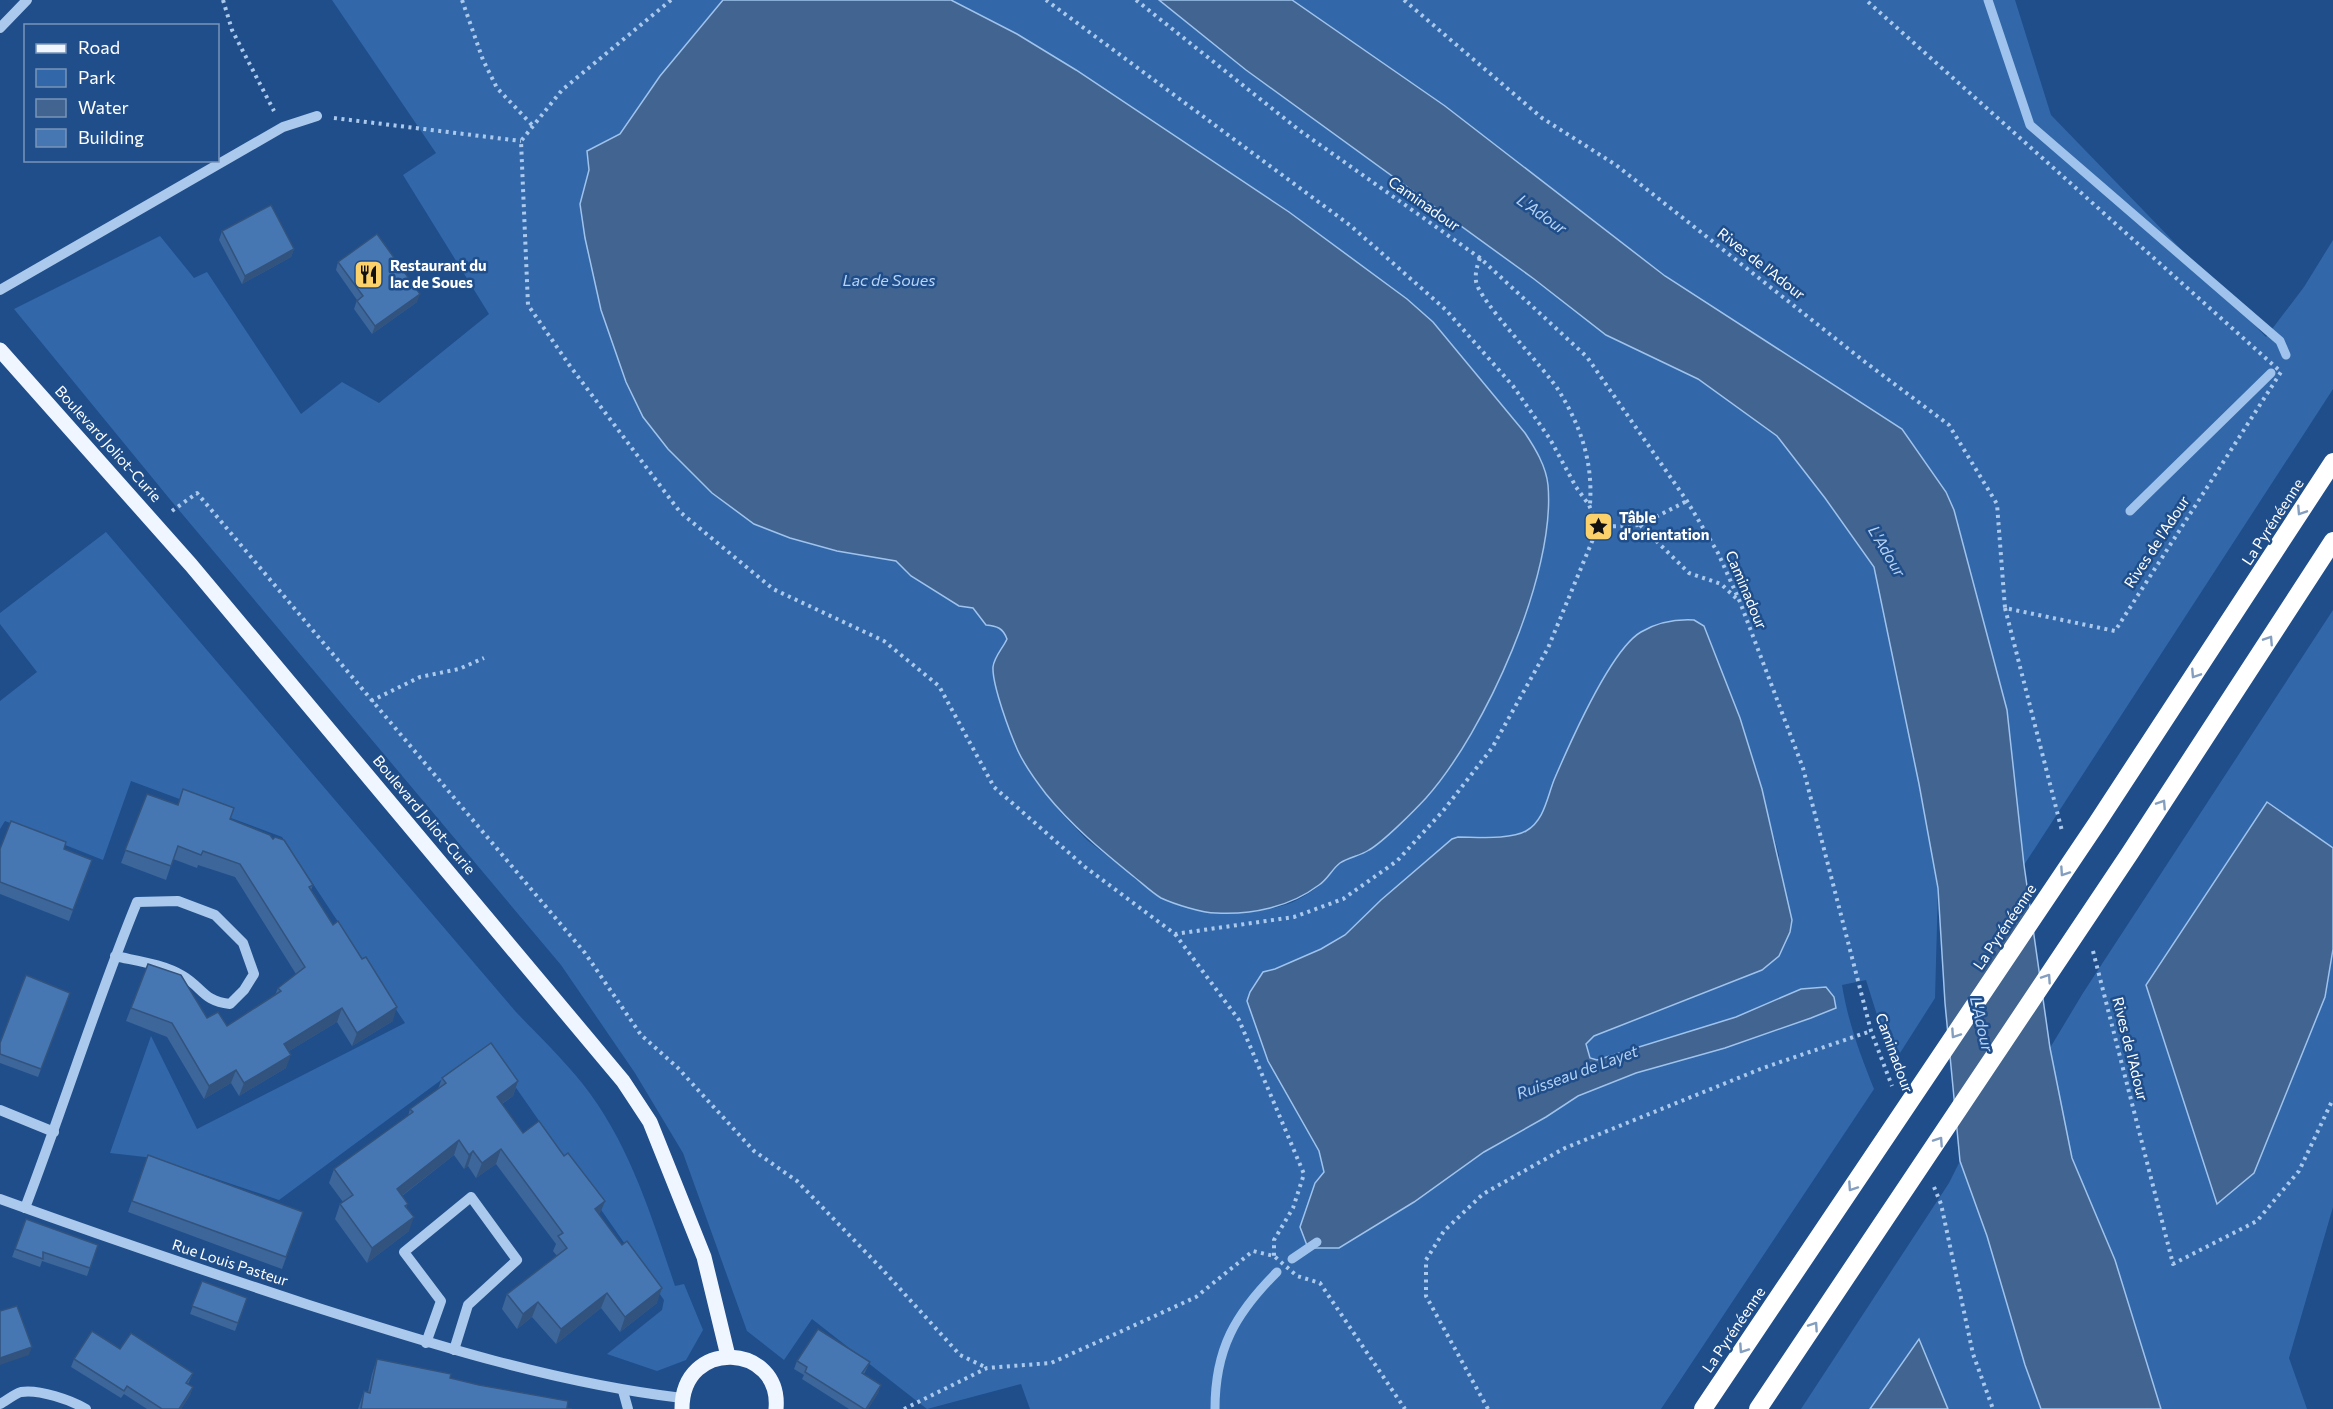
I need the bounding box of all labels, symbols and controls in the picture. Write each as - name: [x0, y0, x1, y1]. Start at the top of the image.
- legend: [24, 24, 219, 162]
- text: Road: [78, 36, 120, 58]
- text: Park: [78, 66, 116, 88]
- text: Water: [78, 96, 129, 118]
- text: Building: [78, 126, 144, 148]
- street label: Caminadour: [1385, 172, 1464, 235]
- water label: L'Adour: [1514, 190, 1571, 238]
- street label: Rives de l'Adour: [1714, 223, 1809, 303]
- place label: Restaurant du lac de Soues: [390, 256, 487, 291]
- restaurant icon: Restaurant du lac de Soues: [353, 259, 385, 291]
- water label: Lac de Soues: [843, 270, 935, 289]
- street label: Boulevard Joliot-Curie: [52, 382, 166, 505]
- street label: La Pyrénéenne: [2237, 475, 2307, 568]
- street label: Rives de l'Adour: [2120, 492, 2193, 591]
- one-way arrow: [2297, 505, 2309, 515]
- place label: Tâble d'orientation: [1619, 508, 1709, 543]
- place icon: Tâble d'orientation: [1582, 511, 1614, 543]
- water label: L'Adour: [1865, 522, 1910, 580]
- street label: Caminadour: [1722, 548, 1772, 632]
- one-way arrow: [2261, 636, 2272, 647]
- one-way arrow: [2191, 667, 2202, 678]
- street label: Boulevard Joliot-Curie: [370, 751, 480, 878]
- one-way arrow: [2155, 800, 2166, 811]
- one-way arrow: [2060, 865, 2071, 876]
- street label: La Pyrénéenne: [1969, 880, 2040, 973]
- one-way arrow: [2039, 974, 2051, 984]
- water label: L'Adour: [1967, 994, 1998, 1054]
- street label: Rives de l'Adour: [2109, 995, 2153, 1103]
- street label: Caminadour: [1872, 1010, 1918, 1095]
- one-way arrow: [1951, 1028, 1963, 1038]
- water label: Ruisseau de Layet: [1513, 1041, 1641, 1102]
- one-way arrow: [1931, 1136, 1942, 1147]
- one-way arrow: [1848, 1181, 1860, 1191]
- street label: Rue Louis Pasteur: [170, 1235, 291, 1289]
- street label: La Pyrénéenne: [1698, 1283, 1769, 1376]
- one-way arrow: [1807, 1321, 1818, 1332]
- one-way arrow: [1739, 1342, 1750, 1353]

